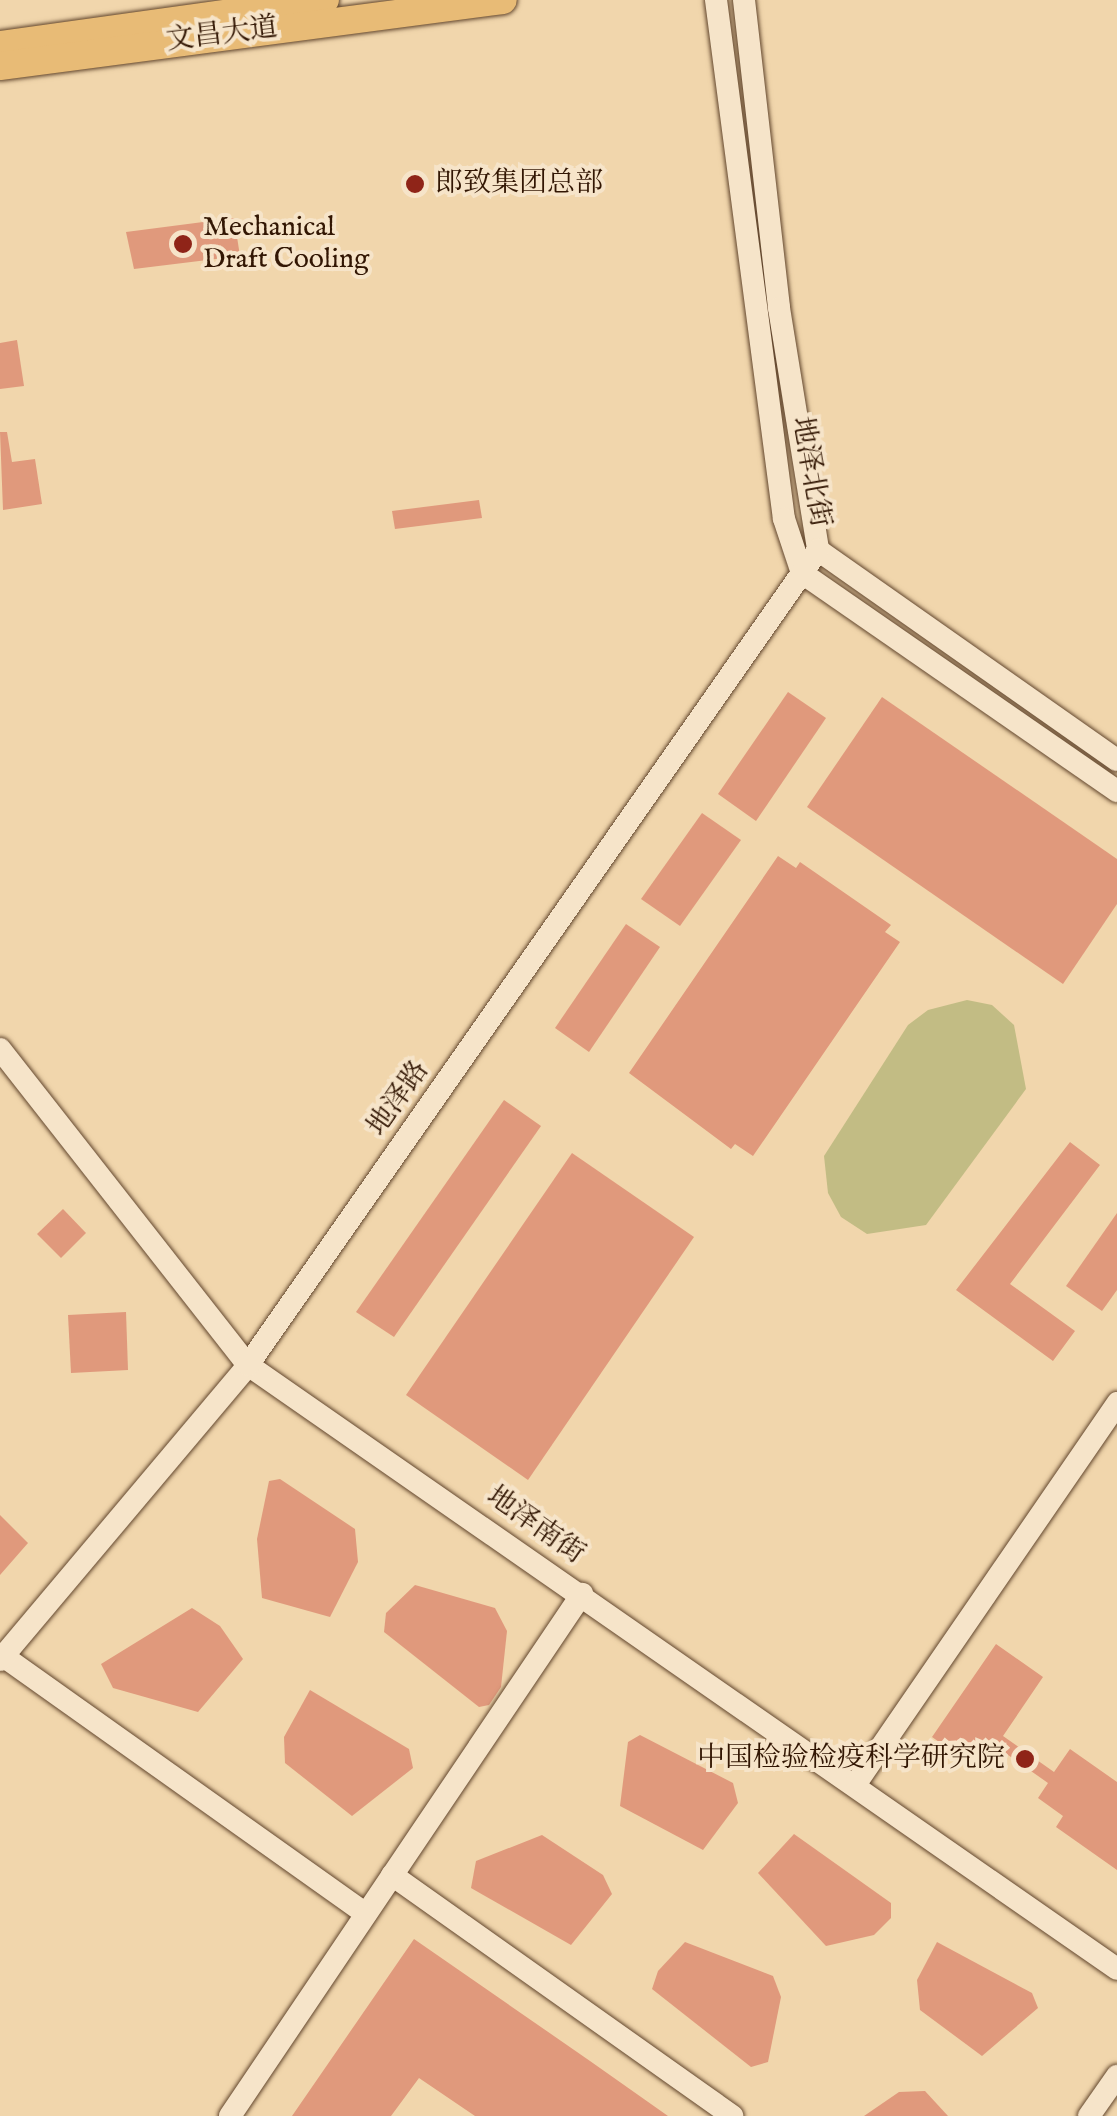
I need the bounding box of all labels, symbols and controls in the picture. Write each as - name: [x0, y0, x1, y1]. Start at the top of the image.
- street label: 文昌大道: [164, 12, 280, 58]
- place label: 郎致集团总部: [435, 167, 603, 201]
- marker: 郎致集团总部: [404, 173, 426, 195]
- place label: Mechanical Draft Cooling: [203, 211, 369, 277]
- marker: Mechanical Draft Cooling: [172, 233, 194, 255]
- street label: 地泽北街: [784, 414, 836, 530]
- street label: 地泽路: [361, 1055, 437, 1143]
- street label: 地泽南街: [479, 1480, 591, 1572]
- place label: 中国检验检疫科学研究院: [697, 1742, 1005, 1776]
- marker: 中国检验检疫科学研究院: [1014, 1748, 1036, 1770]

